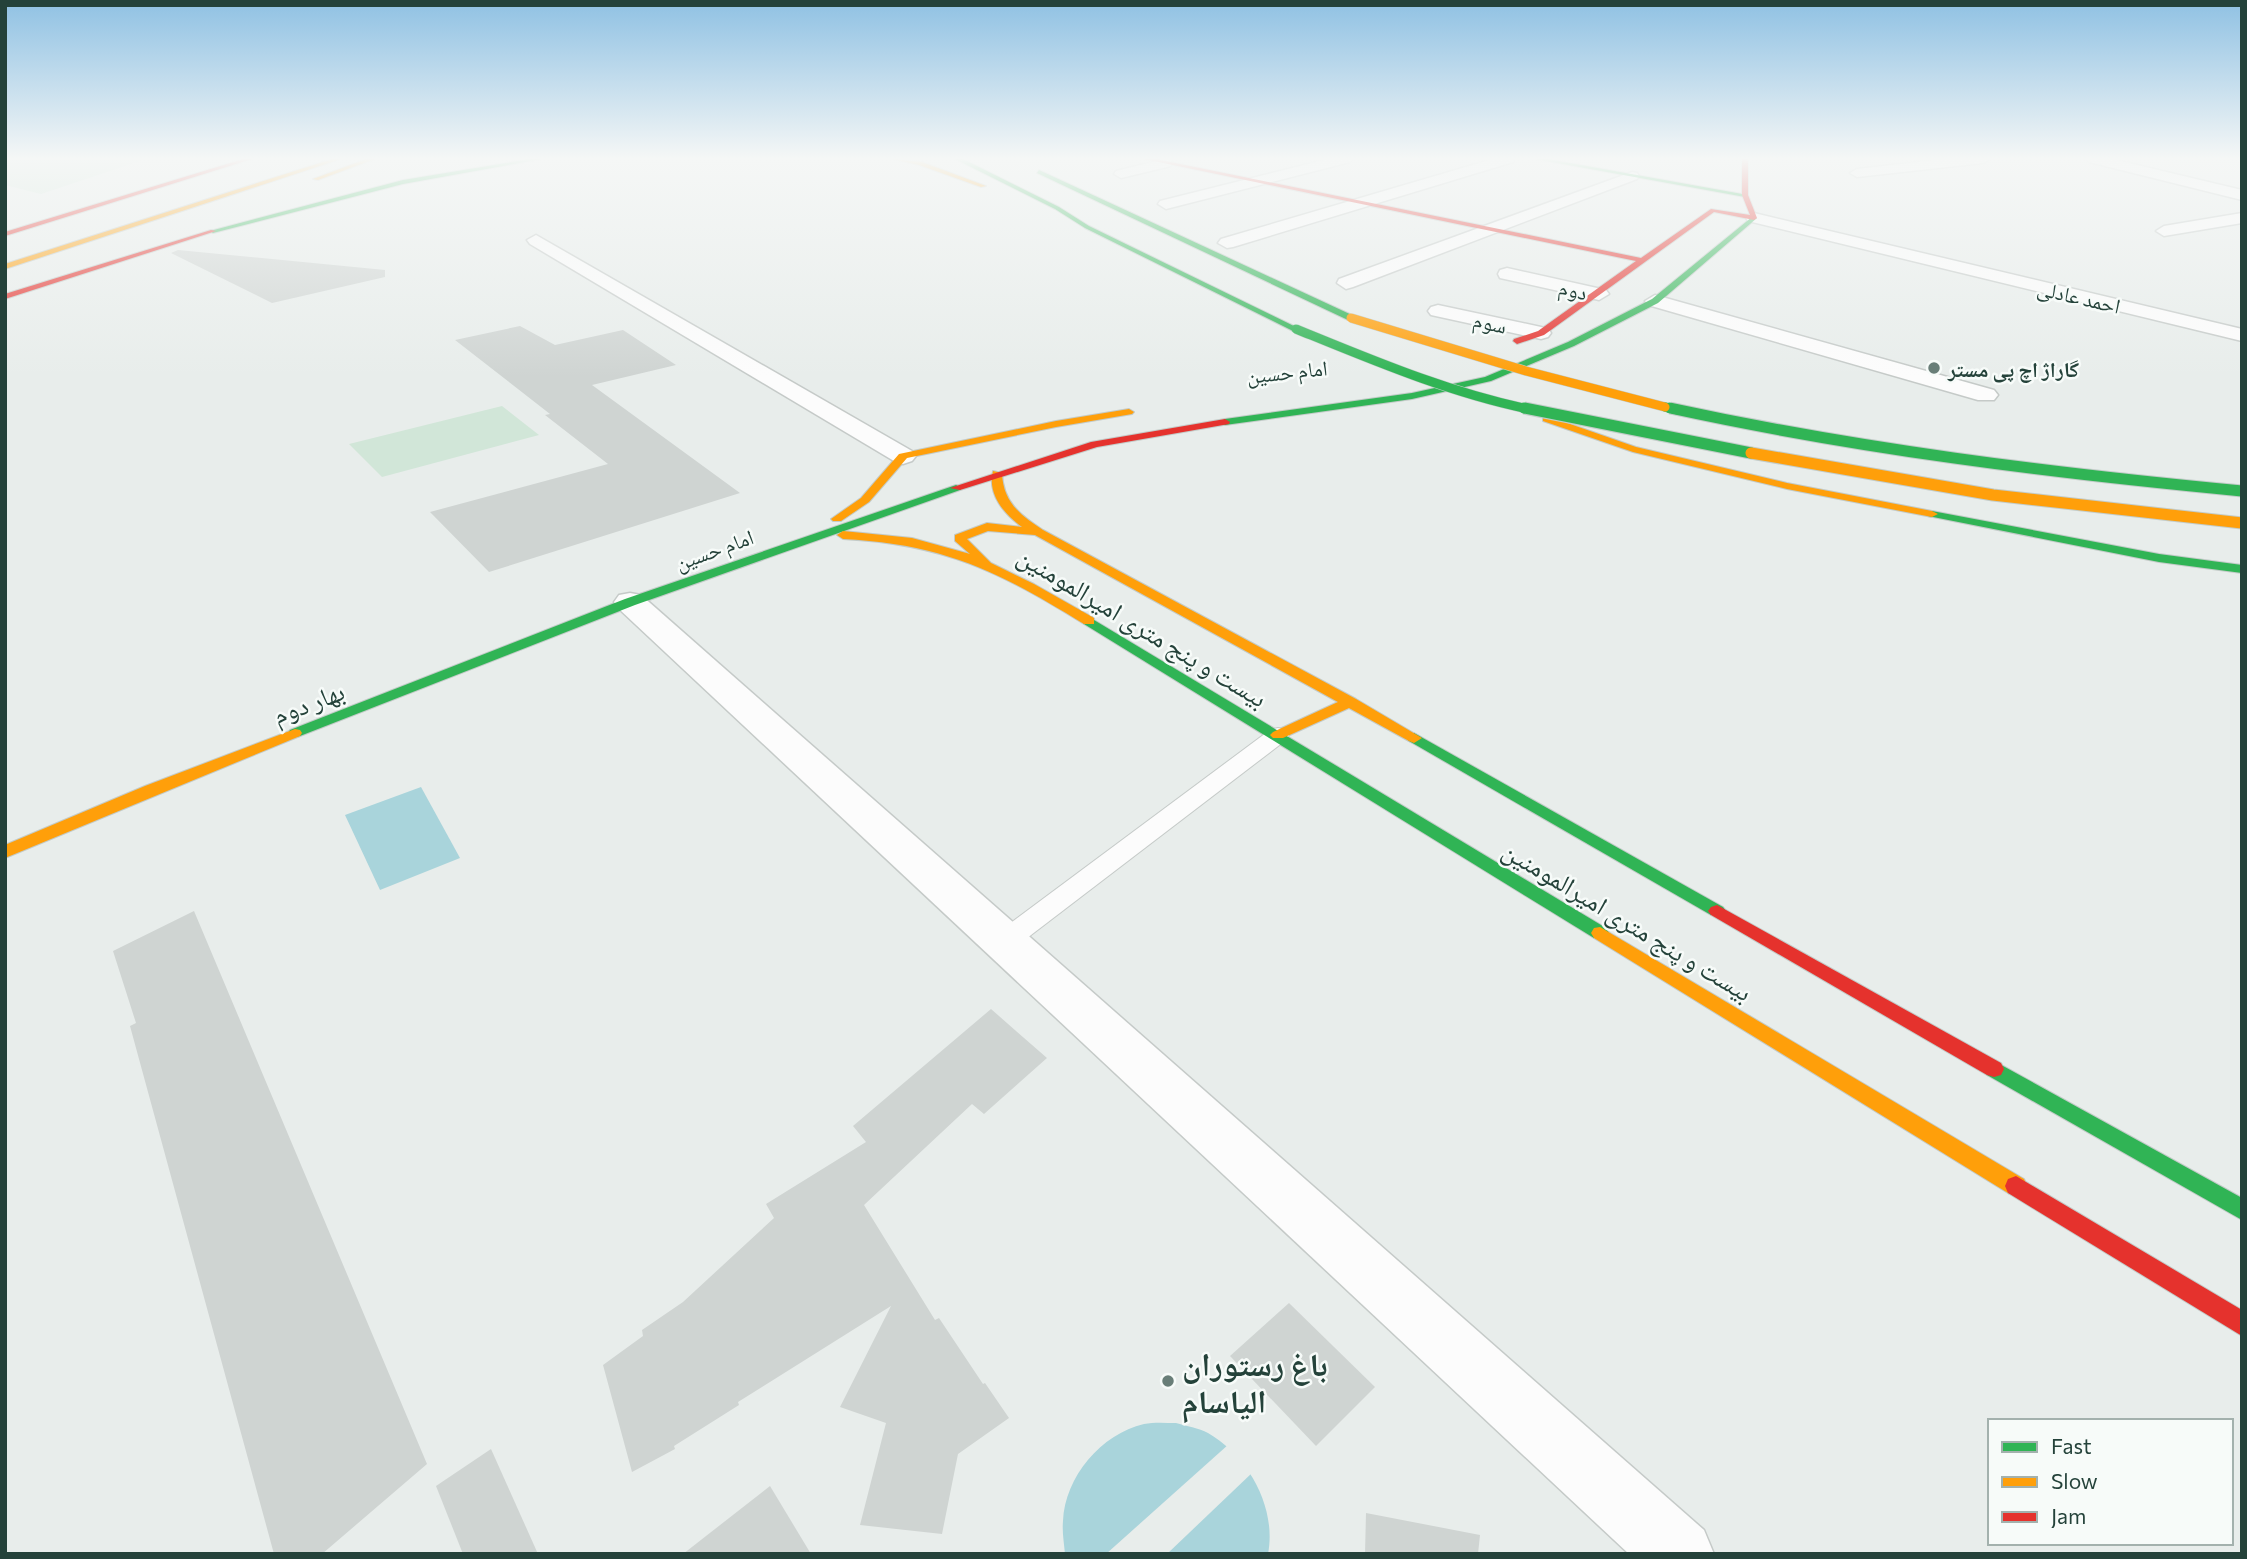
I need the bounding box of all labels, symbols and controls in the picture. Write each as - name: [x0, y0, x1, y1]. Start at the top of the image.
- street label: دوم: [1556, 274, 1590, 307]
- street label: احمد عادلی: [2035, 274, 2123, 320]
- street label: سوم: [1470, 306, 1509, 341]
- street label: امام حسین: [1245, 354, 1329, 391]
- place label: گاراژ اچ پی مستر: [1947, 356, 2079, 383]
- marker: گاراژ اچ پی مستر: [1926, 360, 1942, 376]
- street label: امام حسین: [672, 523, 758, 577]
- street label: بیست و پنج متری امیرالمومنین: [1011, 539, 1273, 715]
- street label: بهار دوم: [268, 674, 350, 734]
- street label: بیست و پنج متری امیرالمومنین: [1496, 833, 1758, 1009]
- place label: باغ رستوران الیاسام: [1182, 1343, 1328, 1424]
- marker: باغ رستوران الیاسام: [1160, 1373, 1176, 1389]
- legend: [1988, 1419, 2233, 1545]
- text: Fast: [2051, 1433, 2092, 1458]
- text: Slow: [2051, 1468, 2098, 1493]
- text: Jam: [2051, 1503, 2086, 1528]

